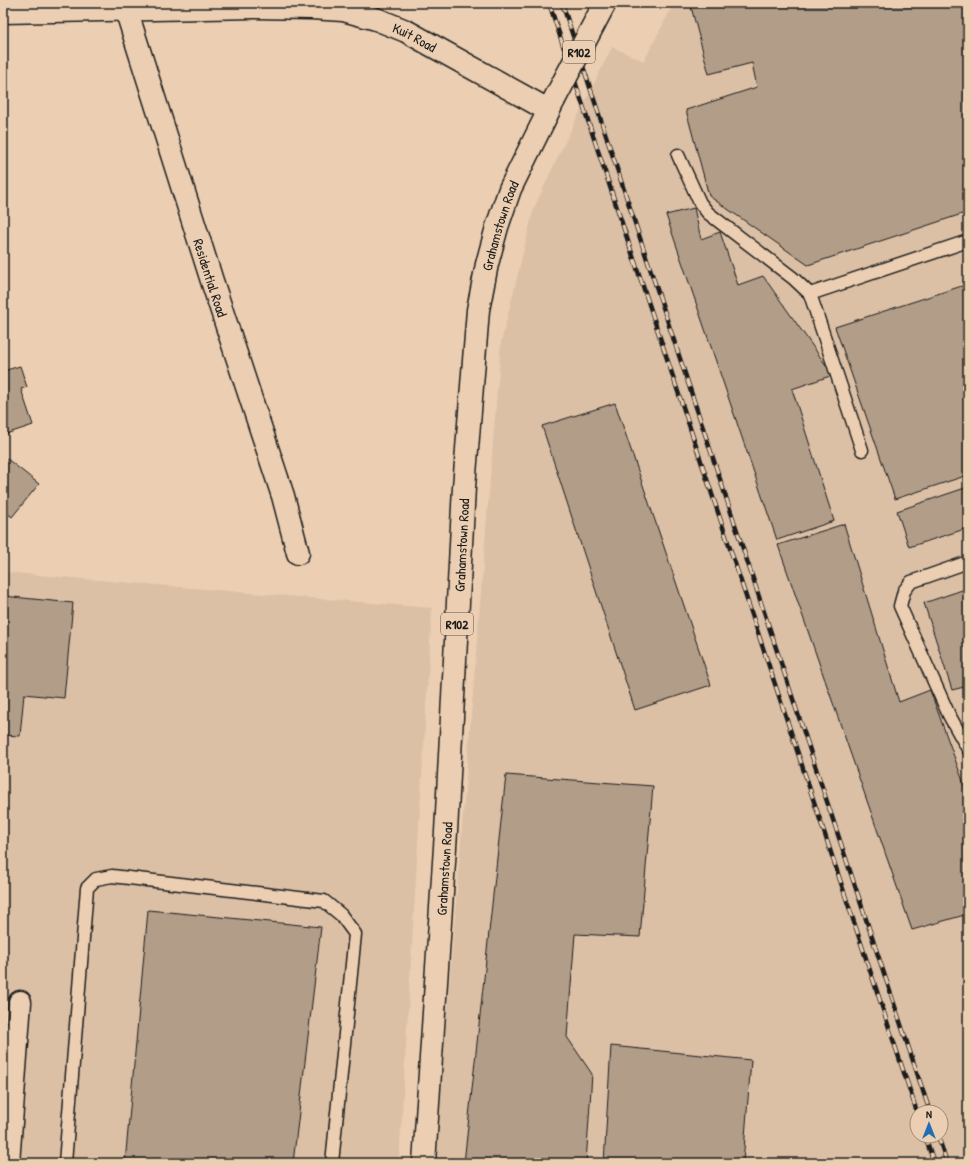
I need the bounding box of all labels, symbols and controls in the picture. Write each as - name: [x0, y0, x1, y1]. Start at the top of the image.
- street label: Kuit Road: [390, 17, 441, 56]
- road number: R102: [563, 41, 595, 63]
- street label: Grahamstown Road: [476, 177, 523, 272]
- street label: Residential Road: [190, 236, 233, 320]
- street label: Grahamstown Road: [449, 497, 473, 592]
- road number: R102: [441, 613, 473, 635]
- street label: Grahamstown Road: [431, 821, 456, 916]
- north arrow: [909, 1104, 949, 1144]
- text: N: [926, 1107, 932, 1121]

